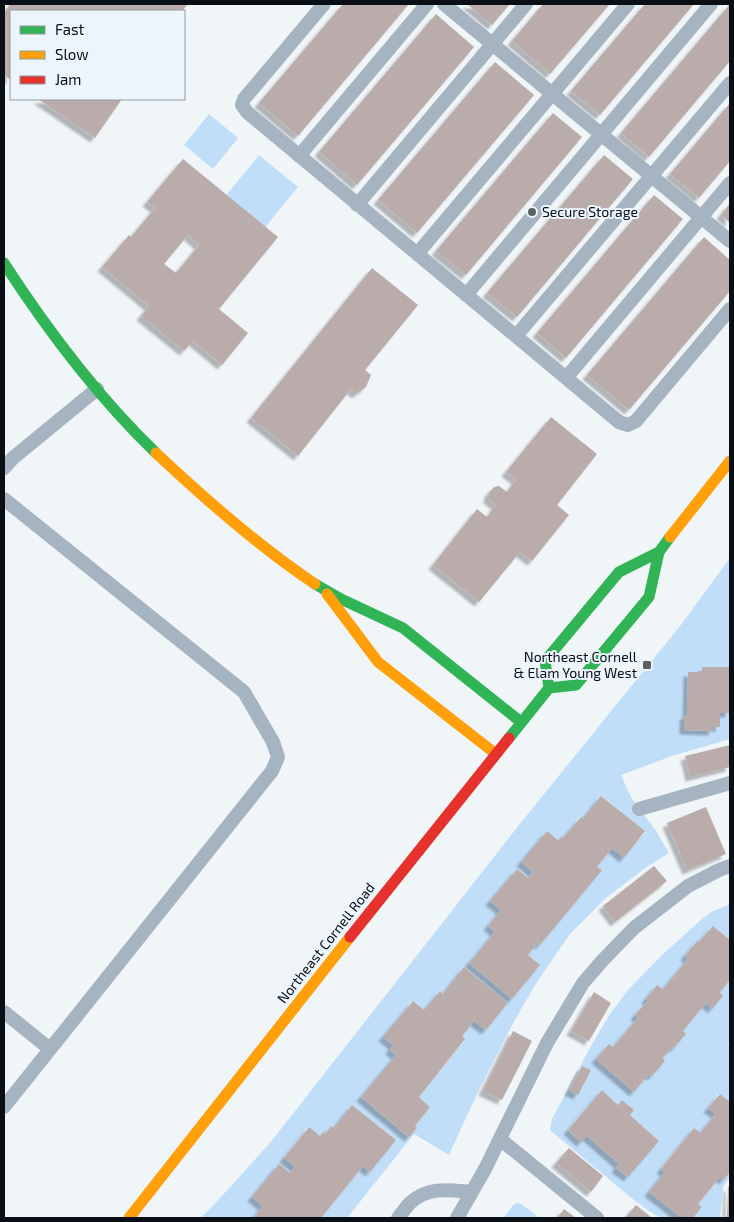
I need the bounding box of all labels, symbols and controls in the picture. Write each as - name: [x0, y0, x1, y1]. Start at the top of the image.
- legend: [10, 10, 185, 100]
- text: Fast: [55, 20, 85, 38]
- text: Slow: [55, 45, 89, 63]
- text: Jam: [55, 70, 81, 88]
- place label: Secure Storage: [542, 203, 638, 220]
- marker: Secure Storage: [526, 206, 538, 218]
- place label: Northeast Cornell & Elam Young West: [514, 648, 638, 681]
- marker: Northeast Cornell & Elam Young West: [641, 659, 653, 671]
- street label: Northeast Cornell Road: [273, 879, 378, 1006]

